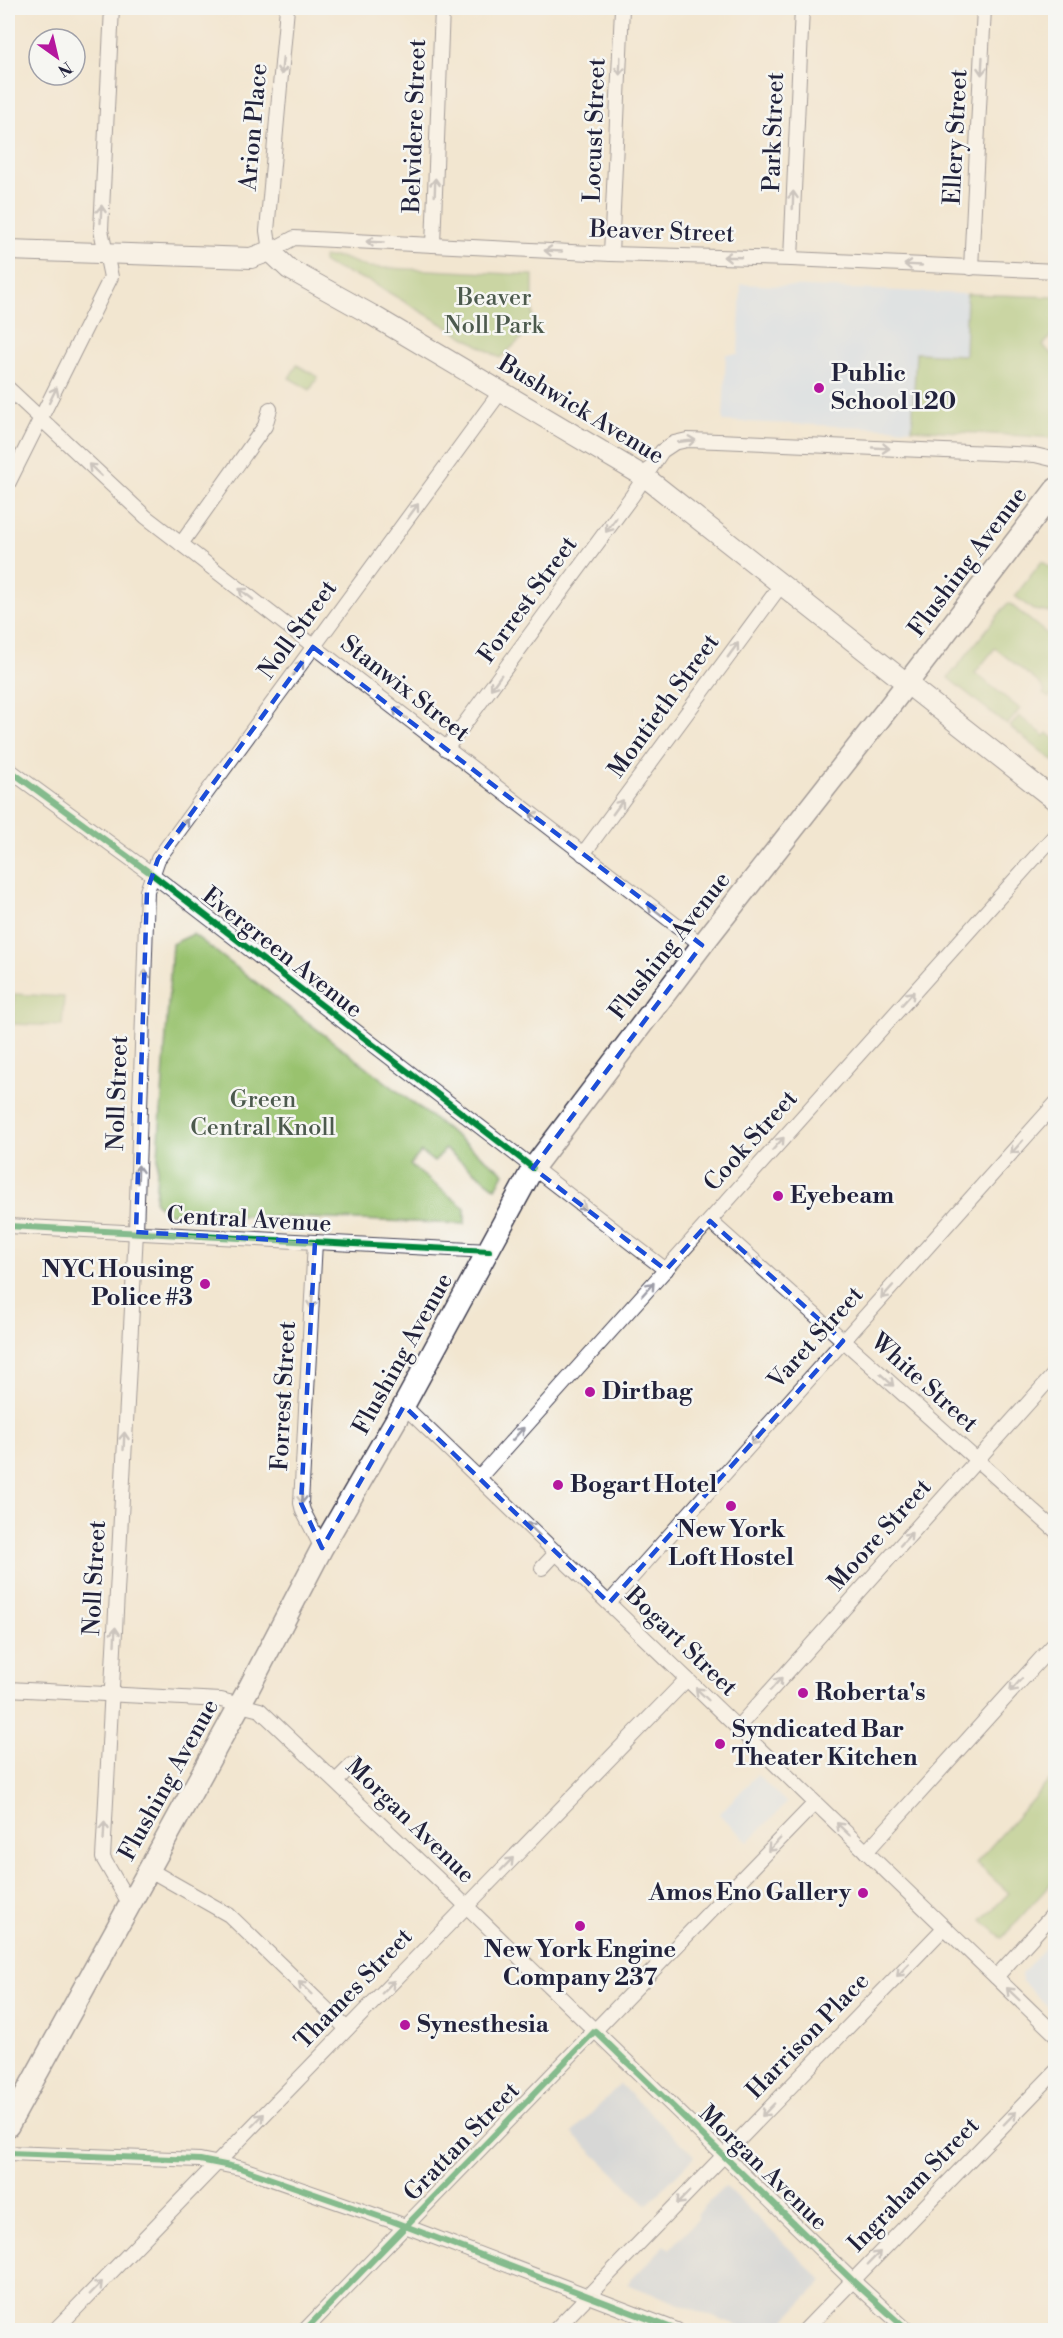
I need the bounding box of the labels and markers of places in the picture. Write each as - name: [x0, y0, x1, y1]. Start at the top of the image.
- place label: Public School 120: [831, 359, 956, 417]
- marker: Public School 120: [812, 381, 826, 395]
- place label: Eyebeam: [790, 1181, 894, 1211]
- marker: Eyebeam: [771, 1189, 785, 1203]
- place label: NYC Housing Police #3: [42, 1255, 194, 1313]
- marker: NYC Housing Police #3: [198, 1277, 212, 1291]
- place label: Dirtbag: [602, 1377, 694, 1407]
- marker: Dirtbag: [583, 1385, 597, 1399]
- place label: Bogart Hotel: [570, 1470, 717, 1500]
- marker: Bogart Hotel: [551, 1478, 565, 1492]
- marker: New York Loft Hostel: [724, 1499, 738, 1513]
- place label: New York Loft Hostel: [668, 1515, 794, 1573]
- place label: Roberta's: [815, 1678, 926, 1708]
- marker: Roberta's: [796, 1686, 810, 1700]
- place label: Syndicated Bar Theater Kitchen: [732, 1715, 918, 1773]
- marker: Syndicated Bar Theater Kitchen: [713, 1737, 727, 1751]
- place label: Amos Eno Gallery: [648, 1878, 852, 1908]
- marker: Amos Eno Gallery: [856, 1886, 870, 1900]
- marker: New York Engine Company 237: [573, 1919, 587, 1933]
- place label: New York Engine Company 237: [484, 1935, 676, 1993]
- place label: Synesthesia: [417, 2010, 550, 2040]
- marker: Synesthesia: [398, 2018, 412, 2032]

